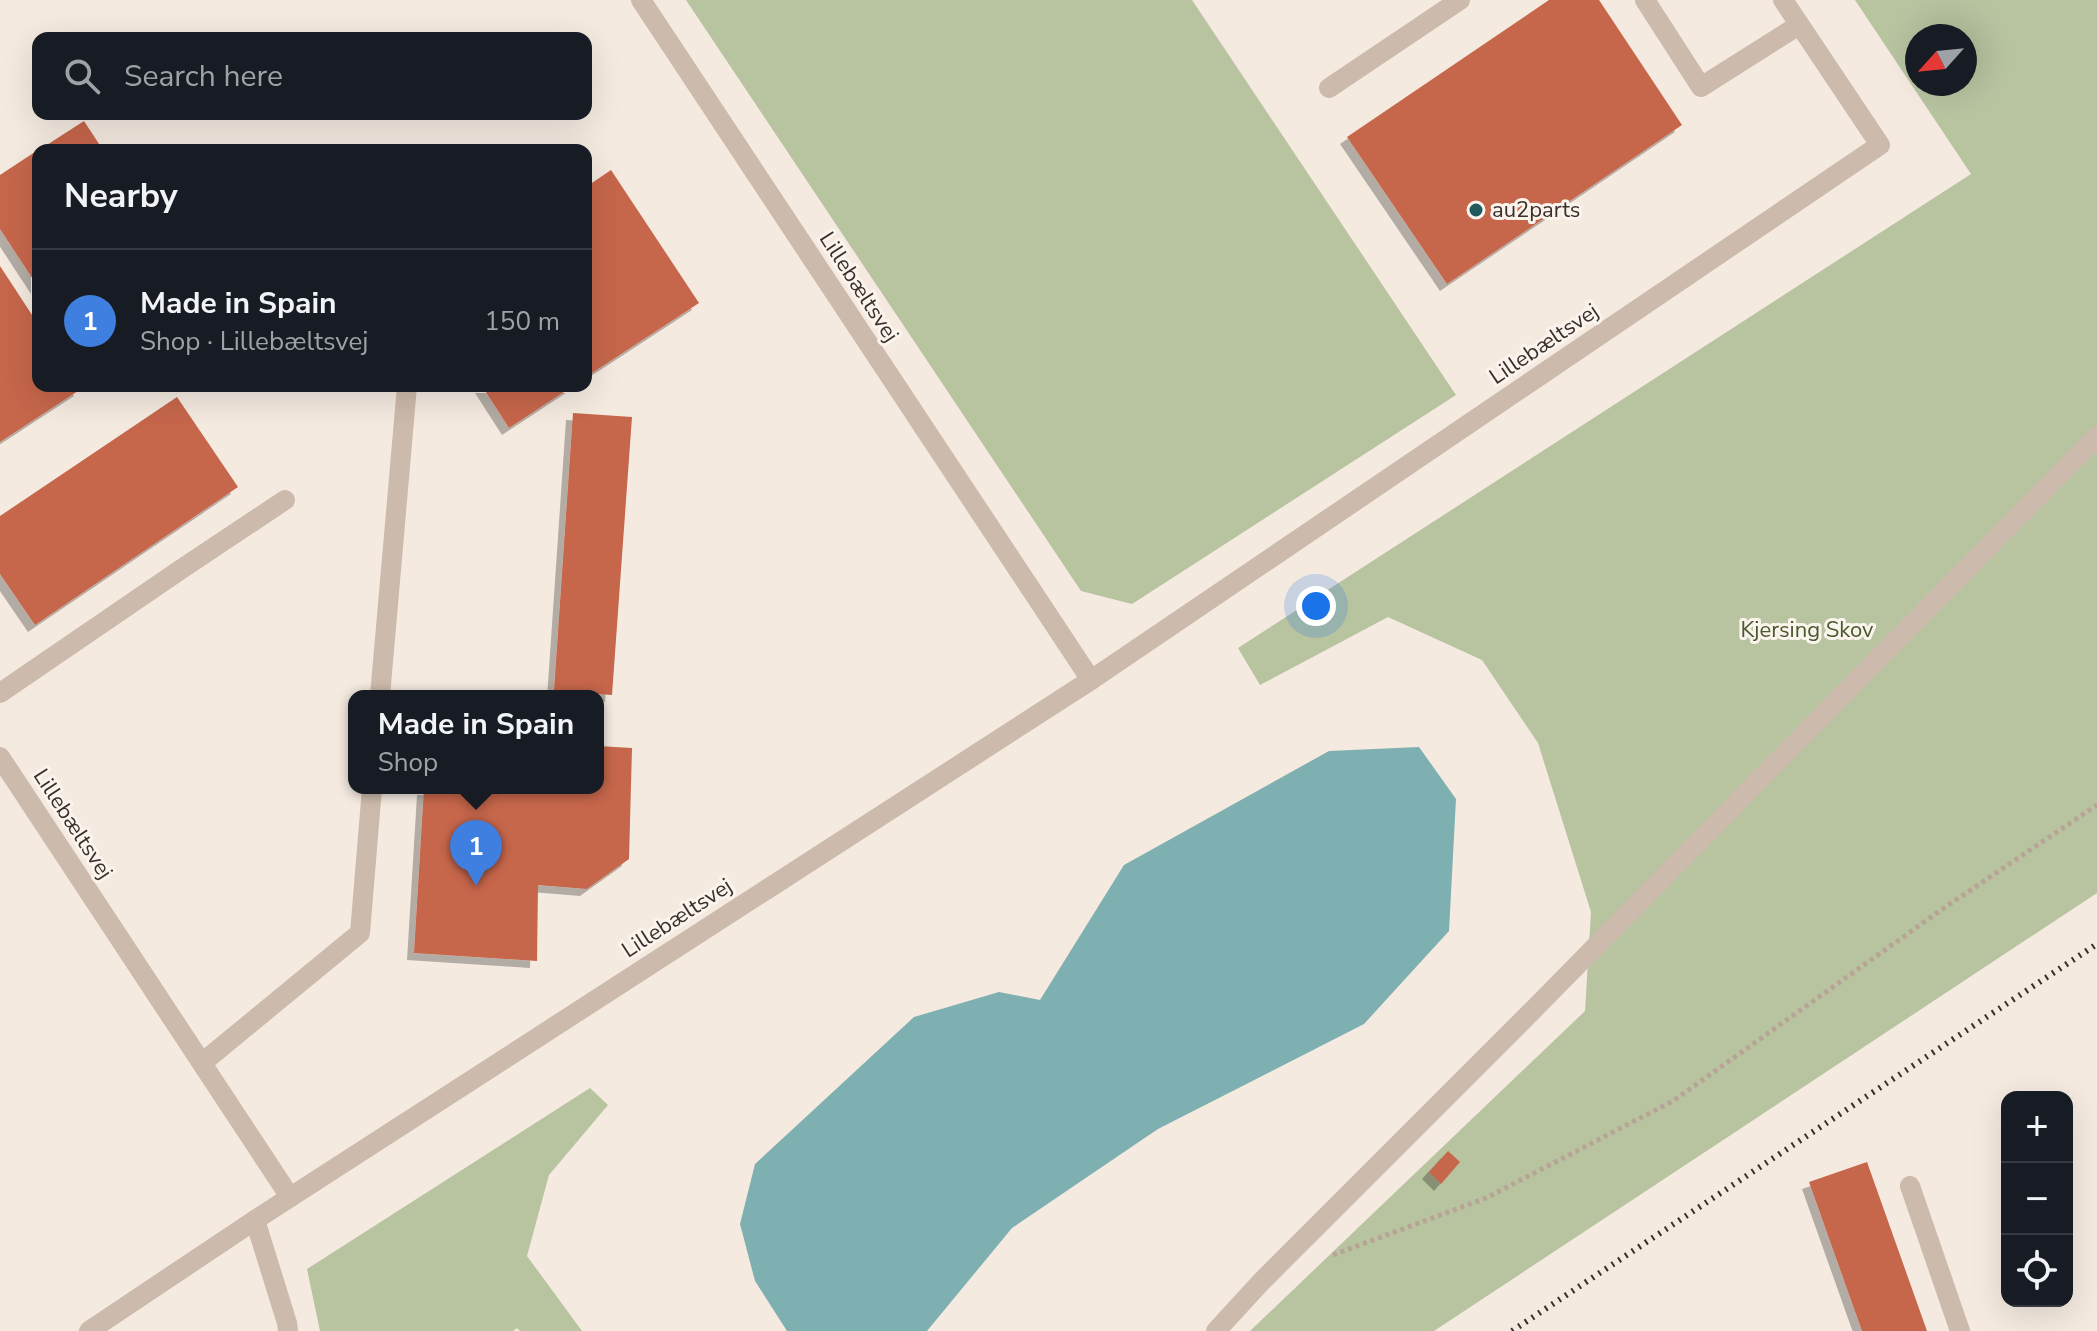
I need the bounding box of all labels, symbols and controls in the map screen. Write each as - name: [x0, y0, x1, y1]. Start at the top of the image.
- north arrow: [1905, 24, 1977, 96]
- search box: [32, 32, 592, 120]
- icon: search: [60, 54, 104, 98]
- text: Search here: [124, 56, 283, 97]
- text: Nearby: [64, 173, 178, 219]
- place label: au2parts: [1492, 195, 1580, 225]
- marker: au2parts: [1467, 201, 1485, 219]
- street label: Lillebæltsvej: [812, 226, 906, 348]
- text: Made in Spain: [140, 283, 337, 324]
- street label: Lillebæltsvej: [1483, 296, 1605, 392]
- text: 1: [82, 304, 98, 339]
- text: 150 m: [484, 304, 560, 339]
- text: Shop · Lillebæltsvej: [140, 324, 368, 359]
- your location: [1296, 586, 1336, 626]
- park label: Kjersing Skov: [1741, 615, 1874, 645]
- popup: [348, 690, 604, 794]
- text: Made in Spain: [378, 704, 574, 745]
- text: Shop: [378, 745, 438, 780]
- street label: Lillebæltsvej: [26, 763, 120, 885]
- pin: 1: [450, 820, 502, 886]
- street label: Lillebæltsvej: [616, 871, 738, 965]
- map controls: [2001, 1091, 2073, 1307]
- button: +: [2001, 1091, 2073, 1163]
- button: −: [2001, 1163, 2073, 1235]
- button: locate: [2001, 1235, 2073, 1307]

